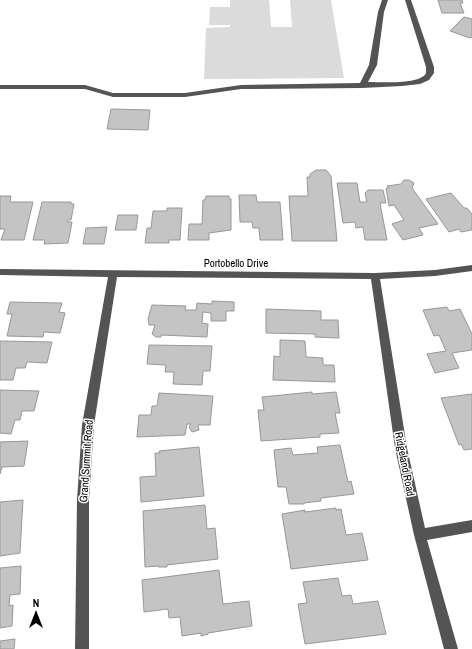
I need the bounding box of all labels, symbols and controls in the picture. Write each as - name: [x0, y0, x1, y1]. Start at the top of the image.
- street label: Portobello Drive: [204, 256, 268, 270]
- street label: Grand Summit Road: [76, 419, 96, 503]
- street label: Ridgeland Road: [392, 431, 418, 497]
- north arrow: [16, 593, 56, 633]
- text: N: [33, 596, 39, 610]

